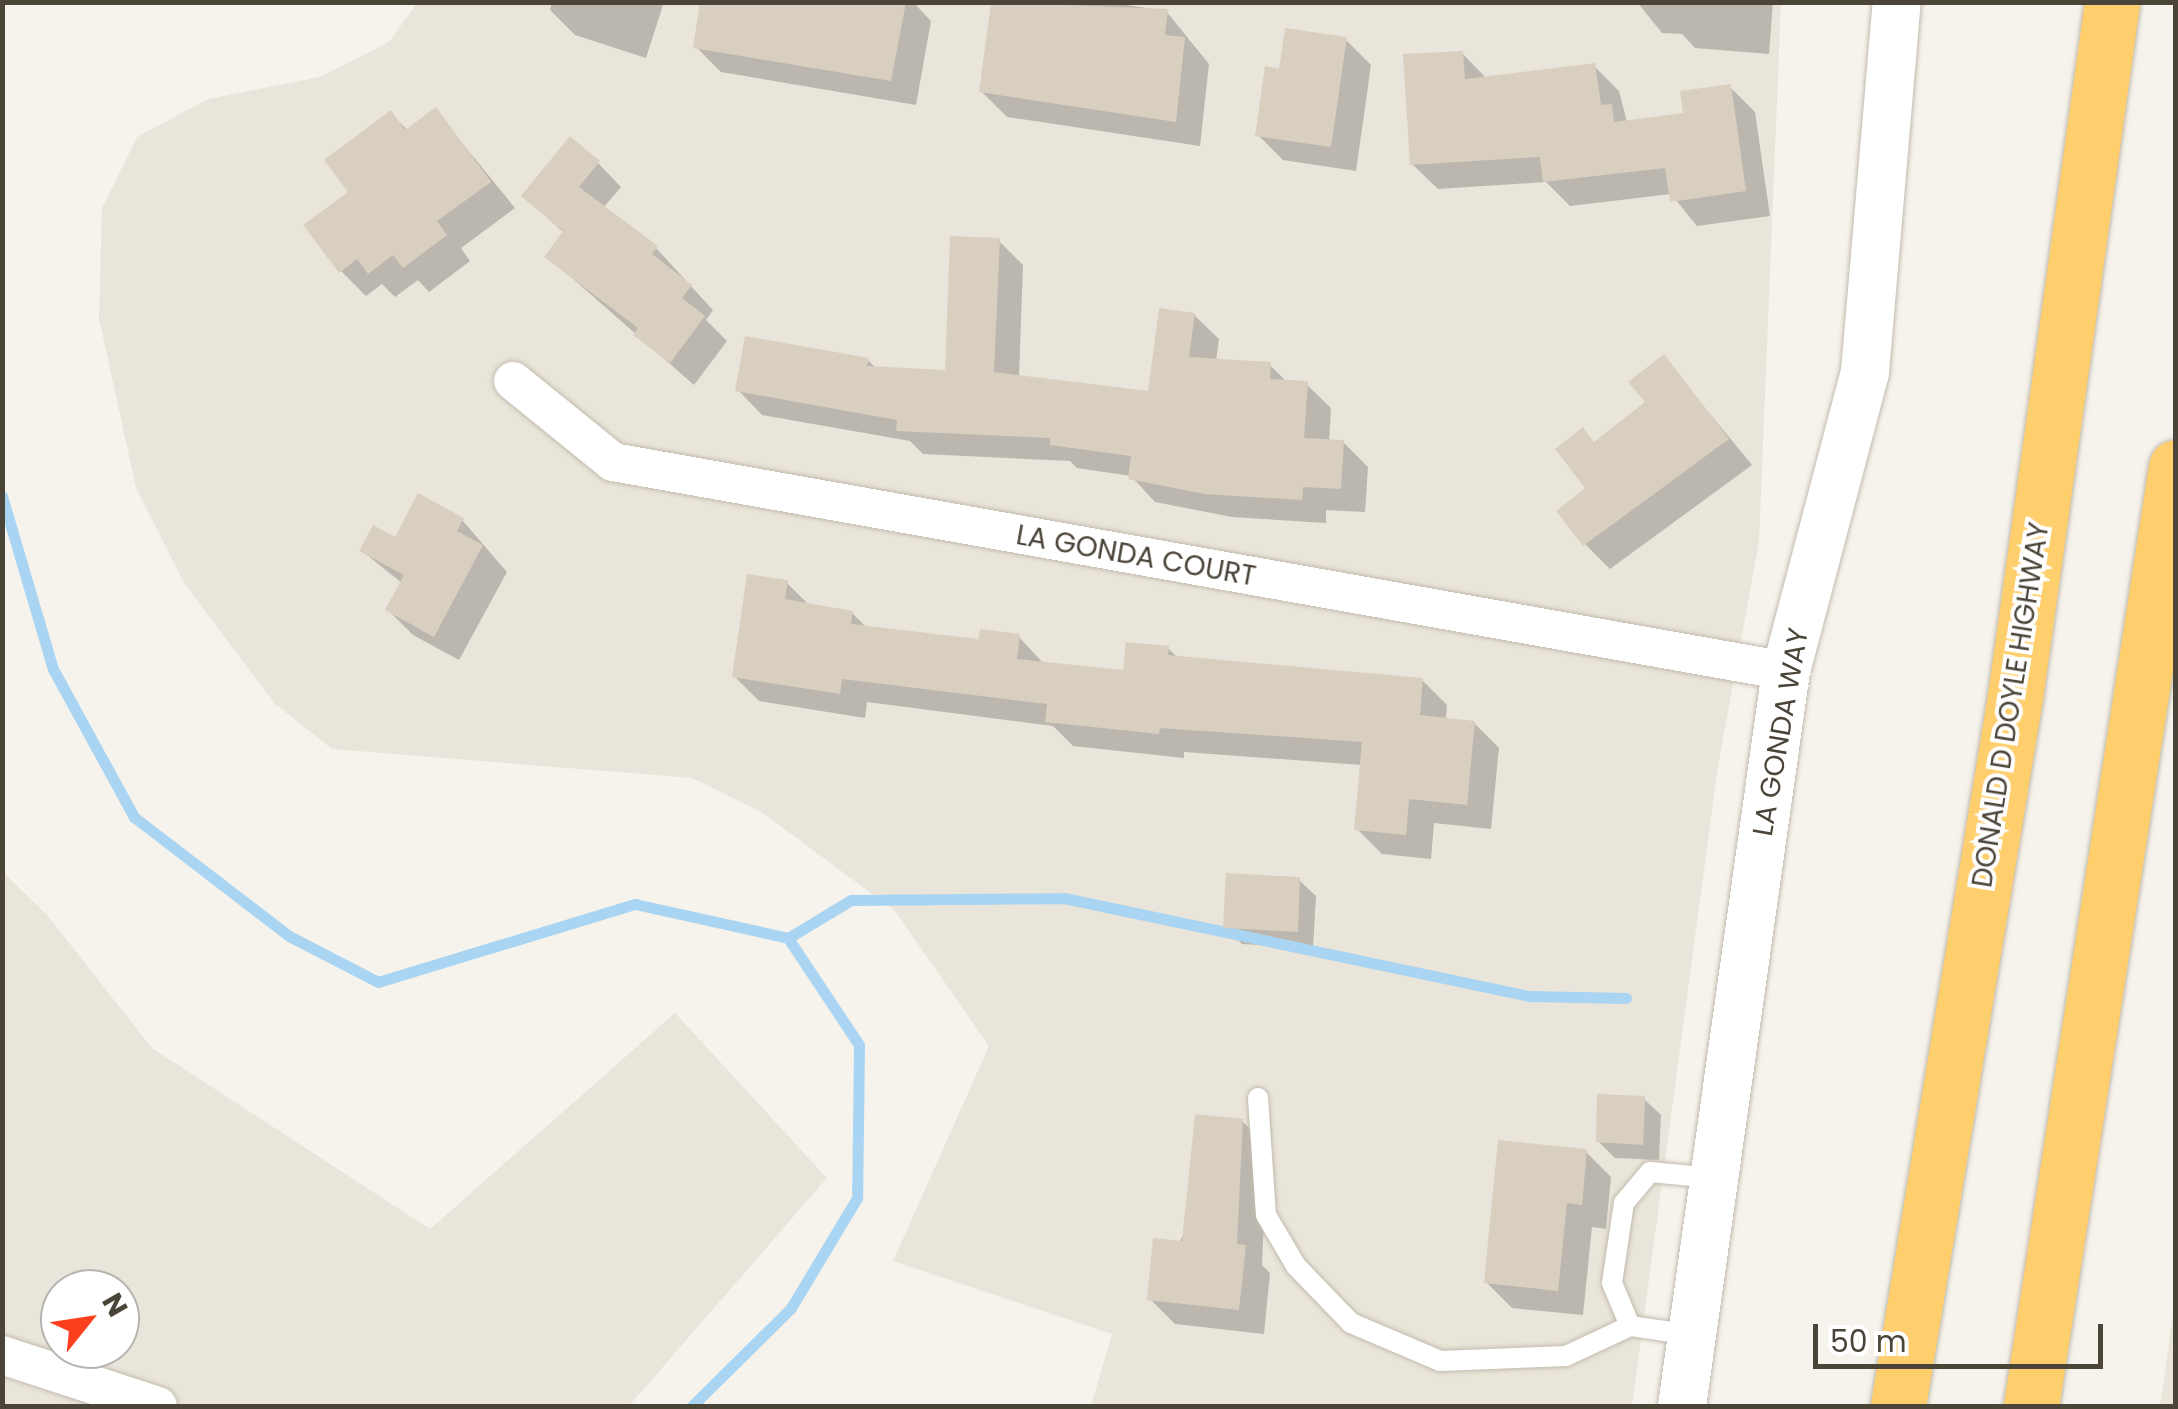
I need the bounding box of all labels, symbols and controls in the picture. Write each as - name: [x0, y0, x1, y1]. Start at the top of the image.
- street label: LA GONDA COURT: [1014, 518, 1258, 594]
- street label: DONALD D DOYLE HIGHWAY: [1966, 520, 2056, 890]
- street label: LA GONDA WAY: [1746, 625, 1816, 839]
- north arrow: [40, 1269, 140, 1369]
- text: N: [93, 1286, 137, 1324]
- scale bar: [1818, 1304, 2108, 1366]
- text: 50 m: [1830, 1320, 1907, 1363]

